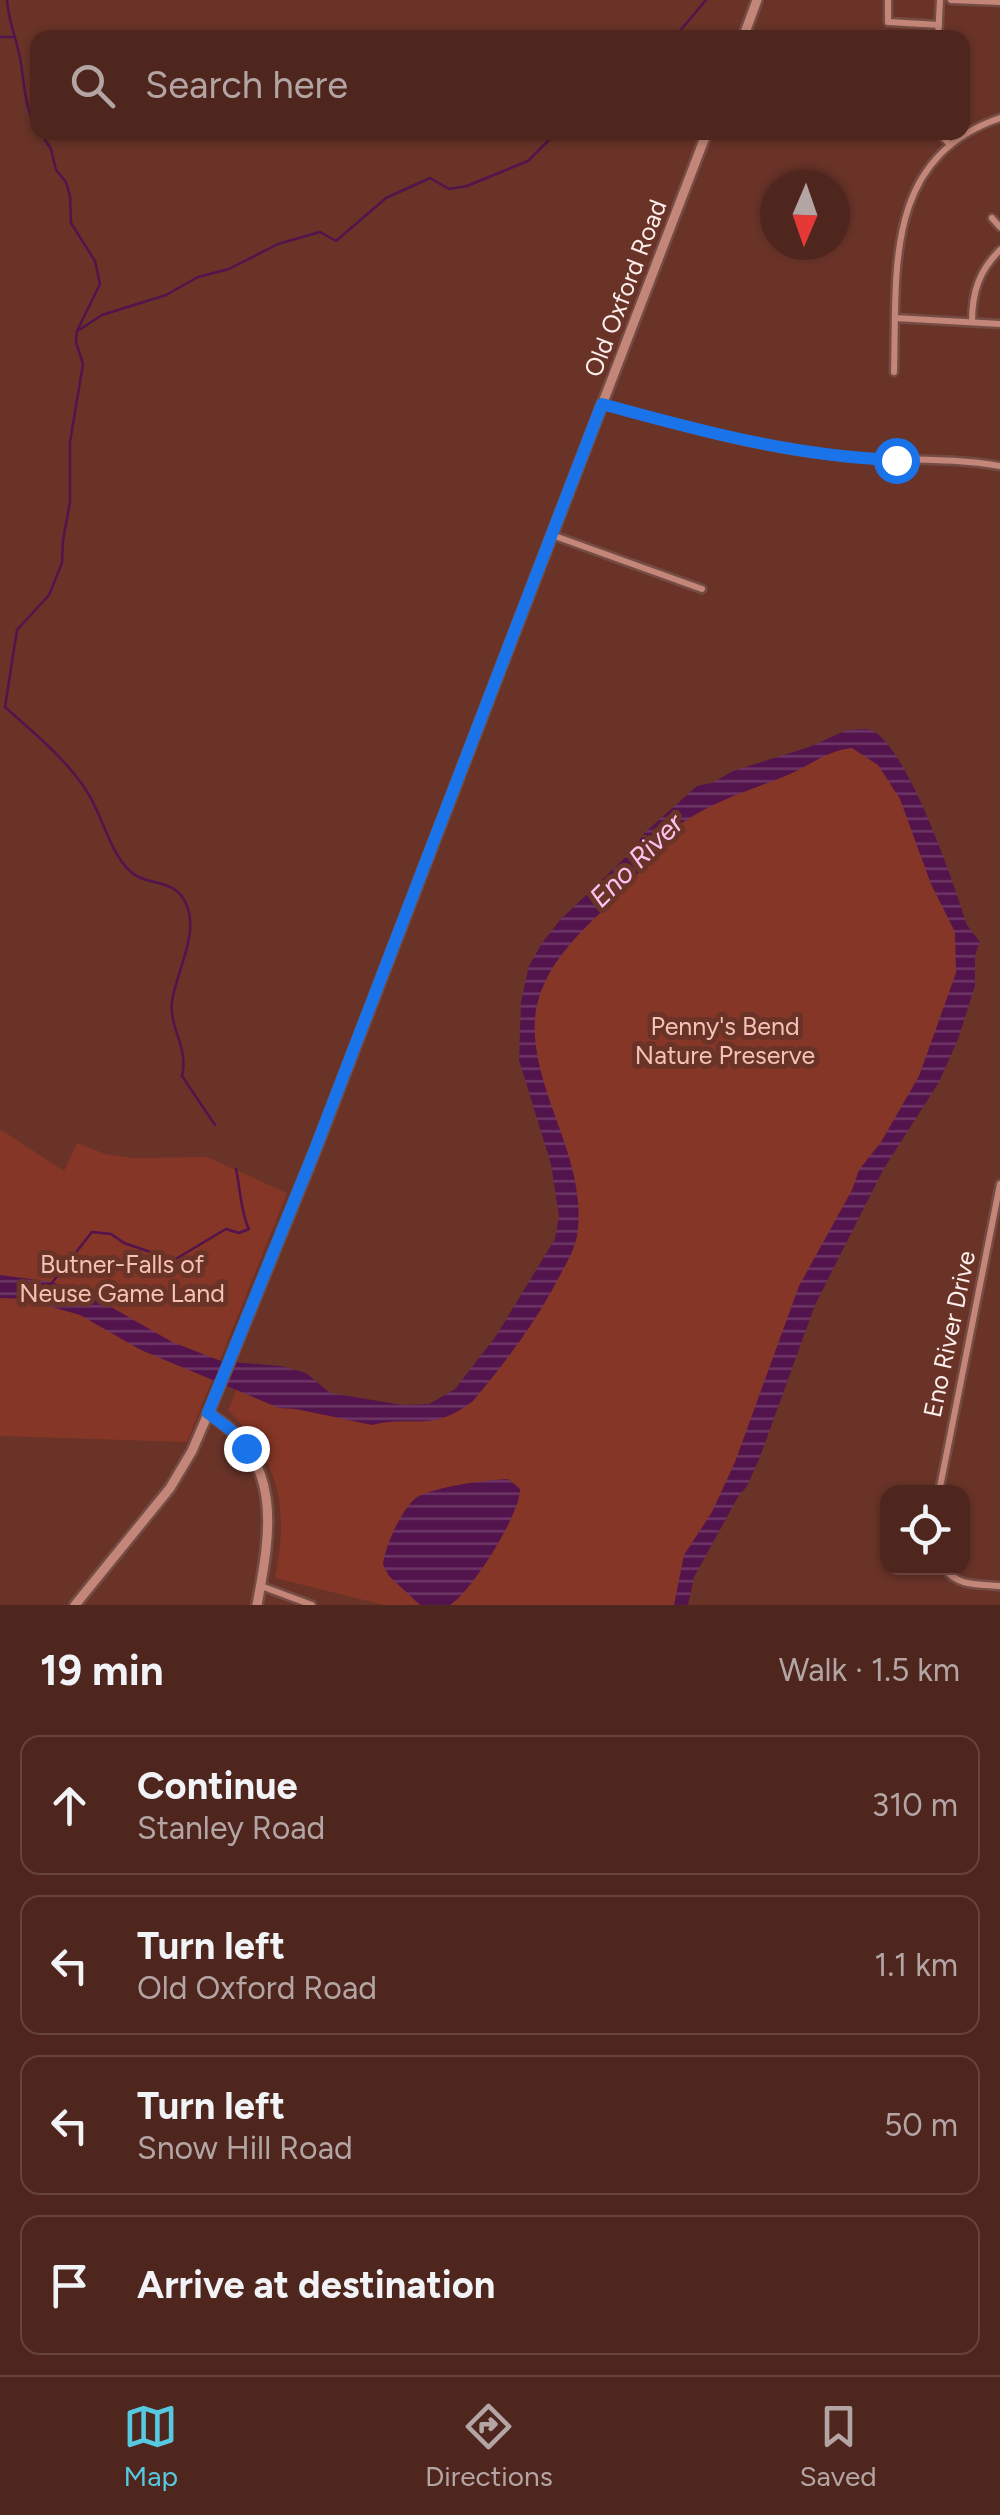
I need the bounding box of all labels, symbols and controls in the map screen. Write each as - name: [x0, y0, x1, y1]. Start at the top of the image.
- search box: [30, 30, 970, 140]
- icon: search: [65, 58, 120, 113]
- text: Search here: [145, 62, 348, 108]
- north arrow: [760, 170, 850, 260]
- street label: Old Oxford Road: [577, 195, 673, 381]
- route start: [874, 438, 920, 484]
- water label: Eno River: [582, 805, 691, 914]
- park label: Penny's Bend Nature Preserve: [635, 1011, 815, 1070]
- street label: Eno River Drive: [917, 1248, 981, 1420]
- park label: Butner-Falls of Neuse Game Land: [19, 1249, 225, 1308]
- route end: [224, 1426, 270, 1472]
- map controls: [880, 1485, 970, 1575]
- button: locate: [880, 1485, 970, 1575]
- text: 19 min: [40, 1645, 164, 1696]
- text: Walk · 1.5 km: [779, 1651, 960, 1689]
- text: Continue: [137, 1763, 298, 1809]
- icon: ahead: [42, 1778, 97, 1833]
- text: 310 m: [872, 1786, 958, 1824]
- text: Stanley Road: [137, 1809, 325, 1847]
- text: Turn left: [137, 1923, 285, 1969]
- icon: left: [42, 1938, 97, 1993]
- text: 1.1 km: [874, 1946, 958, 1984]
- text: Old Oxford Road: [137, 1969, 377, 2007]
- text: Turn left: [137, 2083, 285, 2129]
- icon: left: [42, 2098, 97, 2153]
- text: 50 m: [884, 2106, 958, 2144]
- text: Snow Hill Road: [137, 2129, 353, 2167]
- icon: arrive: [42, 2258, 97, 2313]
- text: Arrive at destination: [137, 2262, 495, 2308]
- tab: Map: [123, 2399, 178, 2493]
- tab: Directions: [425, 2399, 553, 2493]
- tab: Saved: [799, 2399, 877, 2493]

